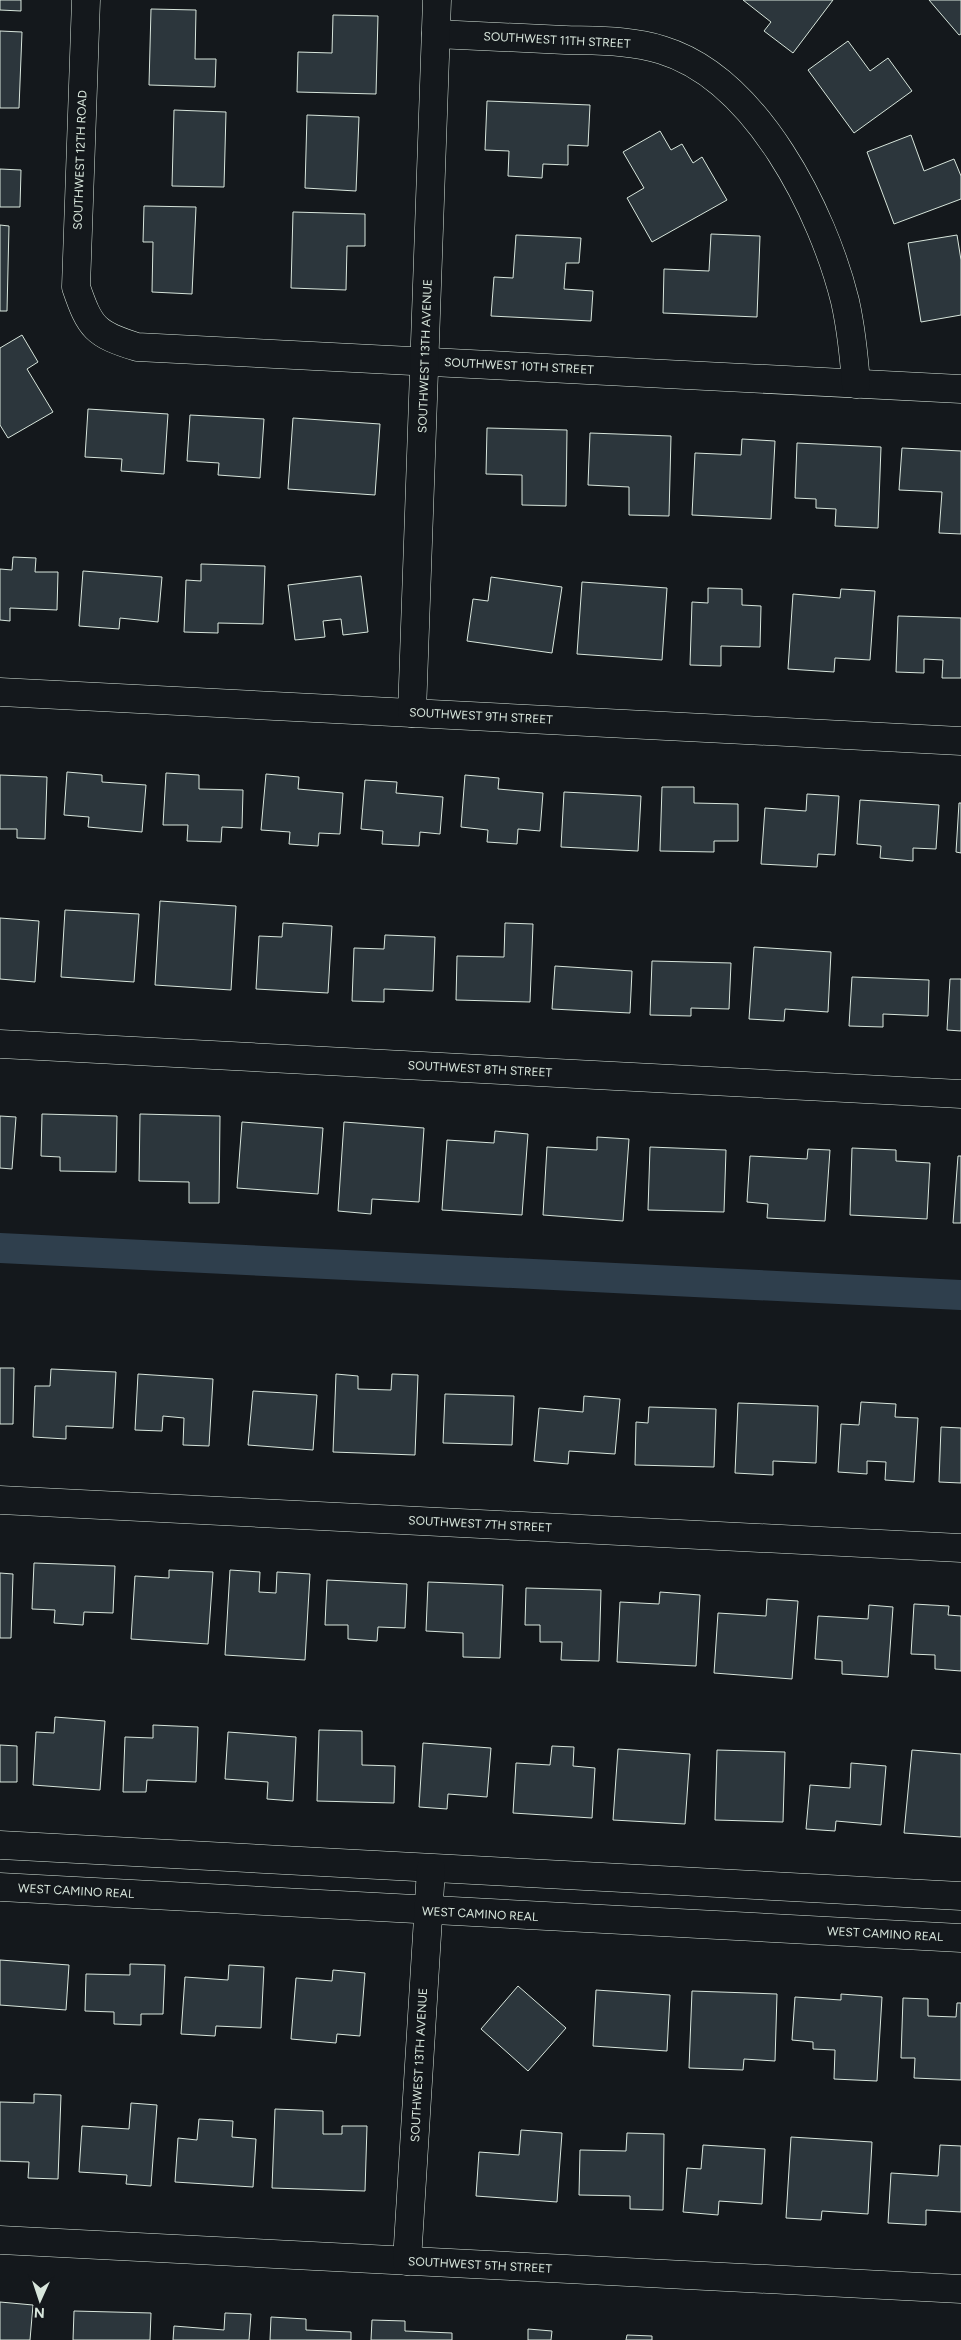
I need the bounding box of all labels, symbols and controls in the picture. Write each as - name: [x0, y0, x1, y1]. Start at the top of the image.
- street label: SOUTHWEST 11TH STREET: [483, 29, 631, 51]
- street label: SOUTHWEST 12TH ROAD: [71, 90, 89, 230]
- street label: SOUTHWEST 13TH AVENUE: [415, 279, 435, 433]
- street label: SOUTHWEST 10TH STREET: [444, 355, 595, 377]
- street label: SOUTHWEST 9TH STREET: [409, 705, 554, 727]
- street label: SOUTHWEST 8TH STREET: [407, 1058, 553, 1080]
- street label: SOUTHWEST 7TH STREET: [408, 1513, 552, 1535]
- street label: WEST CAMINO REAL: [18, 1881, 135, 1901]
- street label: WEST CAMINO REAL: [422, 1904, 539, 1924]
- street label: WEST CAMINO REAL: [827, 1924, 944, 1944]
- street label: SOUTHWEST 13TH AVENUE: [408, 1988, 430, 2142]
- street label: SOUTHWEST 5TH STREET: [408, 2254, 553, 2276]
- north arrow: [15, 2275, 65, 2325]
- text: N: [33, 2304, 45, 2321]

